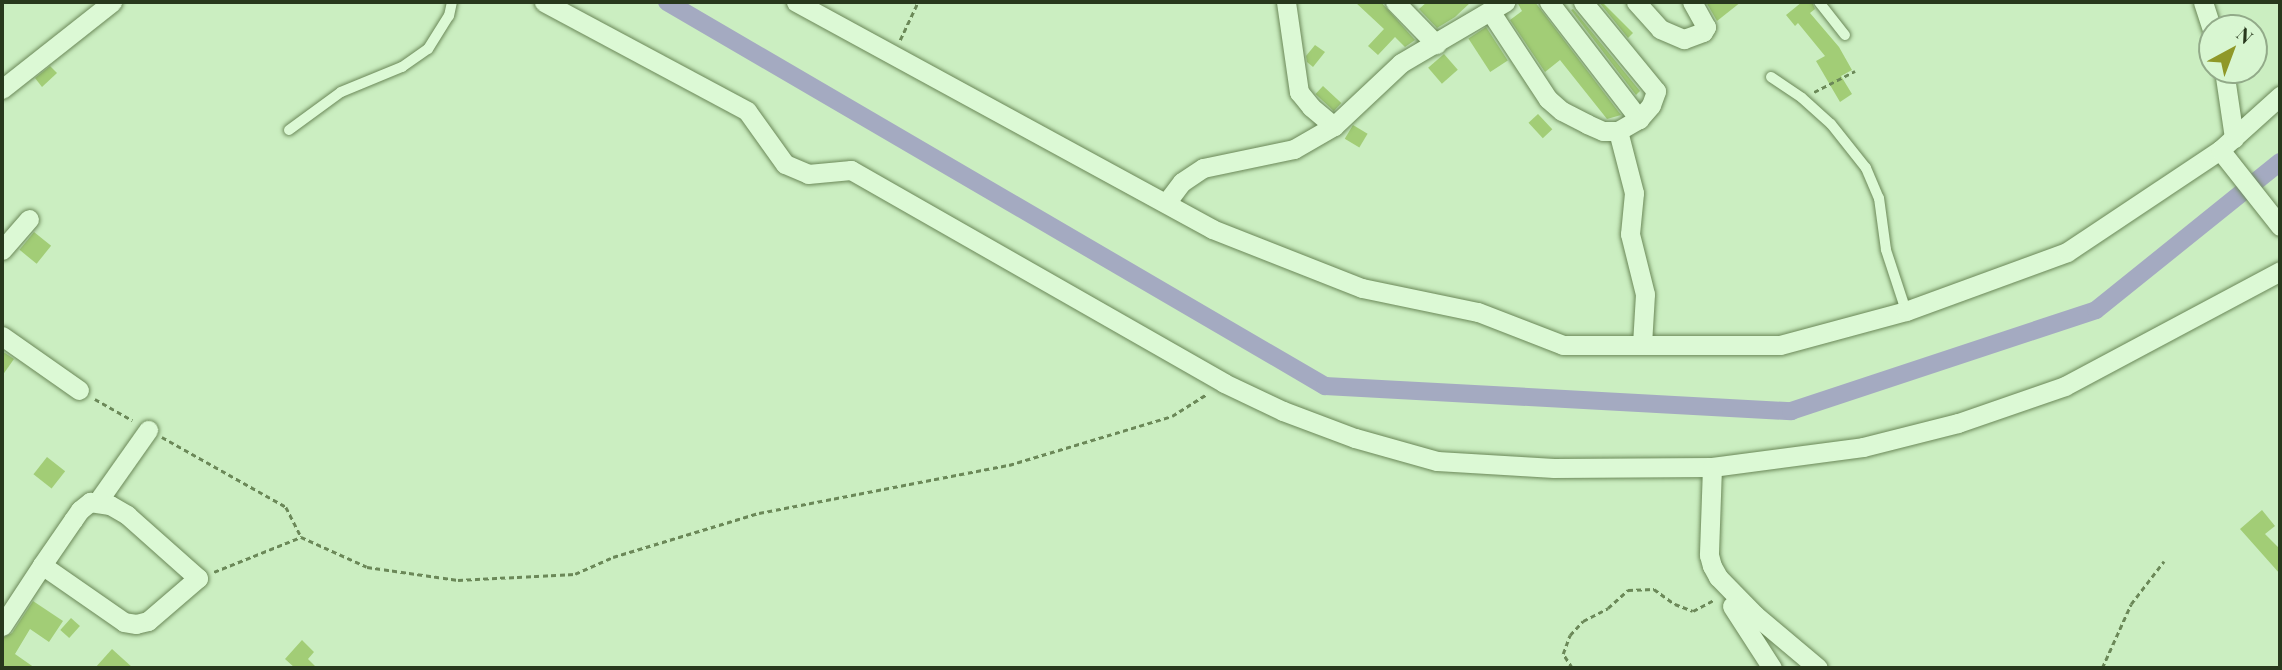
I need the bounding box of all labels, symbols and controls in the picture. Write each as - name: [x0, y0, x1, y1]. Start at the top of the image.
- north arrow: [2198, 14, 2268, 84]
- text: N: [2232, 20, 2259, 49]

